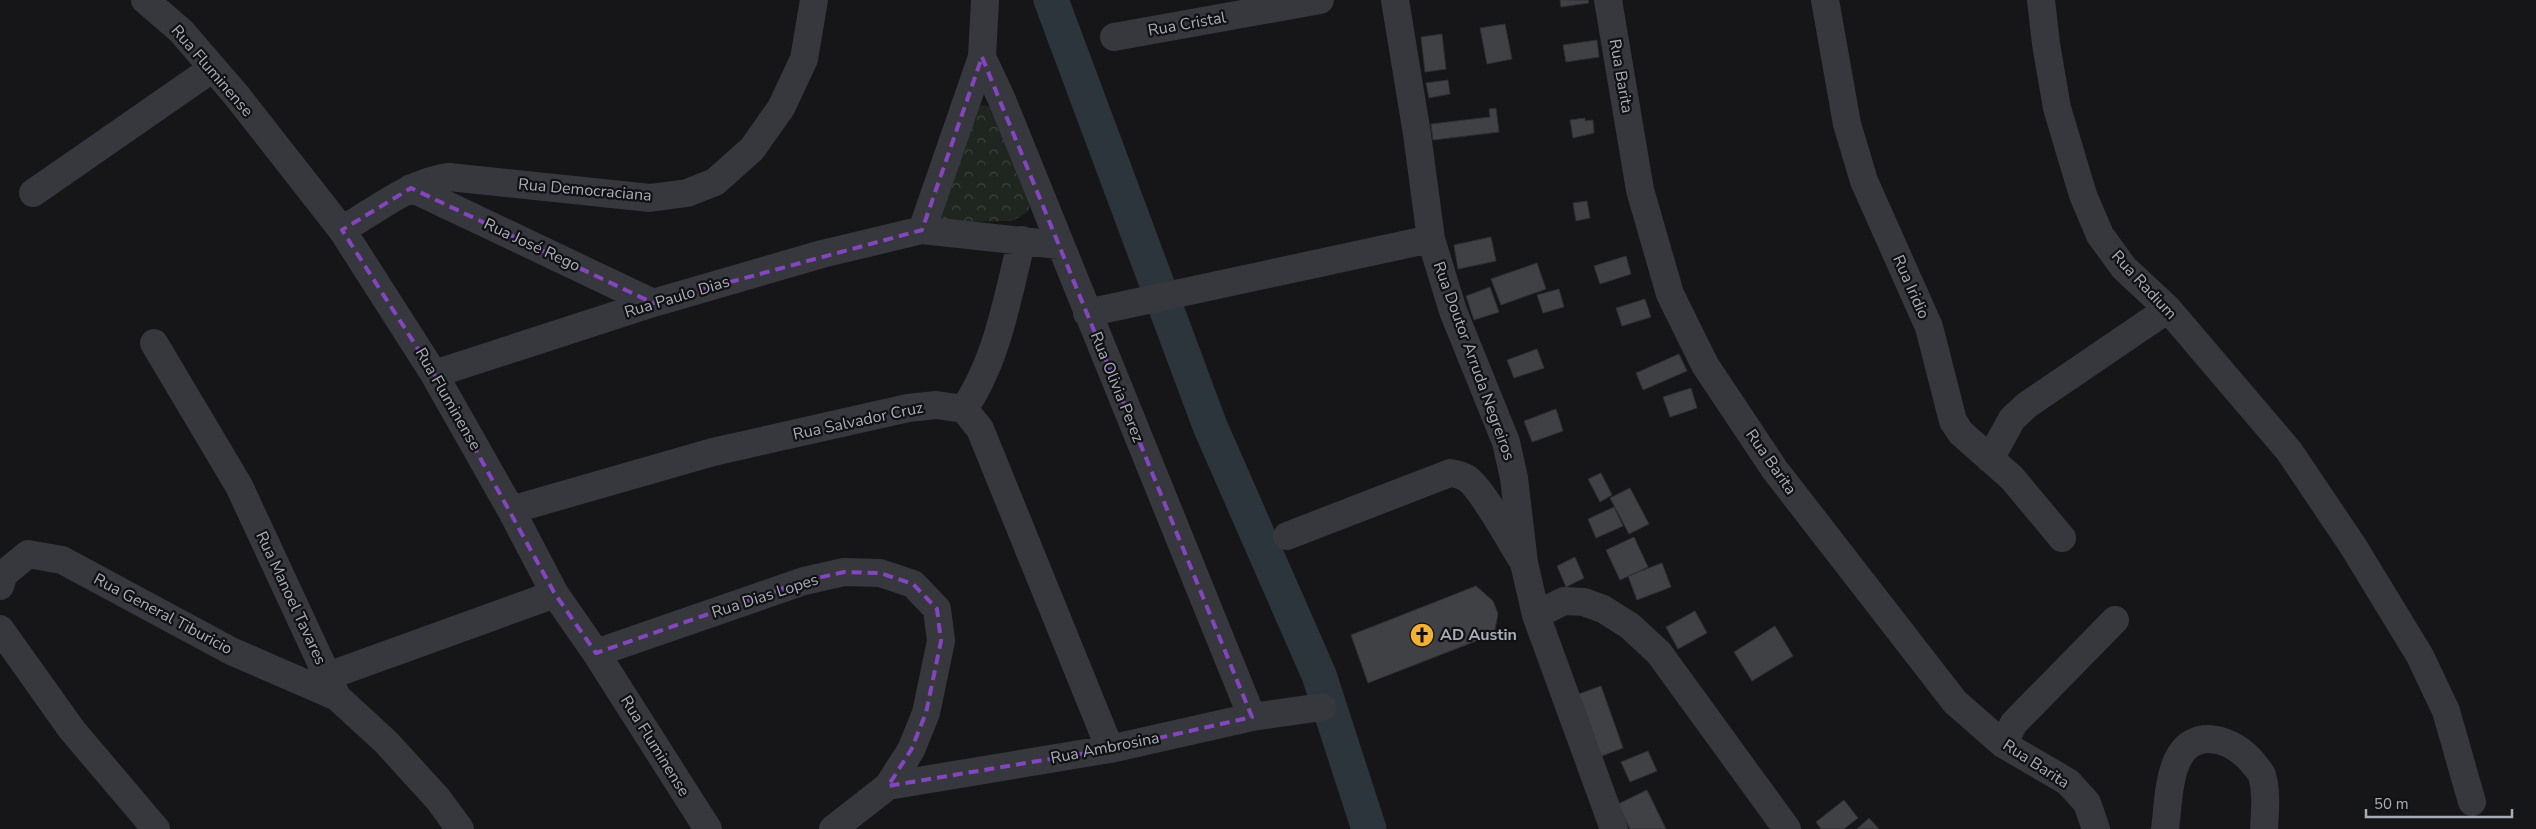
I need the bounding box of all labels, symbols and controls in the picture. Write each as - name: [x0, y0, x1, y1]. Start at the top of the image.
- street label: Rua Cristal: [1146, 6, 1228, 42]
- street label: Rua Fluminense: [166, 20, 258, 122]
- street label: Rua Barita: [1604, 37, 1638, 115]
- street label: Rua Democraciana: [517, 173, 653, 207]
- street label: Rua José Rego: [480, 213, 584, 277]
- street label: Rua Radium: [2106, 246, 2182, 324]
- street label: Rua Iridio: [1887, 252, 1935, 323]
- street label: Rua Doutor Arruda Negreiros: [1428, 259, 1520, 463]
- street label: Rua Paulo Dias: [622, 271, 732, 323]
- street label: Rua Olivia Perez: [1085, 328, 1149, 446]
- street label: Rua Fluminense: [410, 344, 486, 454]
- street label: Rua Salvador Cruz: [791, 396, 925, 446]
- street label: Rua Barita: [1740, 425, 1802, 499]
- street label: Rua Manoel Tavares: [250, 528, 332, 668]
- street label: Rua General Tiburicio: [90, 568, 236, 660]
- street label: Rua Dias Lopes: [709, 568, 821, 624]
- church icon: AD Austin: [1409, 622, 1435, 648]
- place label: AD Austin: [1440, 624, 1517, 646]
- street label: Rua Fluminense: [615, 691, 695, 801]
- street label: Rua Ambrosina: [1049, 727, 1161, 769]
- street label: Rua Barita: [1999, 734, 2073, 794]
- scale bar: [2366, 786, 2512, 818]
- text: 50 m: [2374, 794, 2409, 814]

